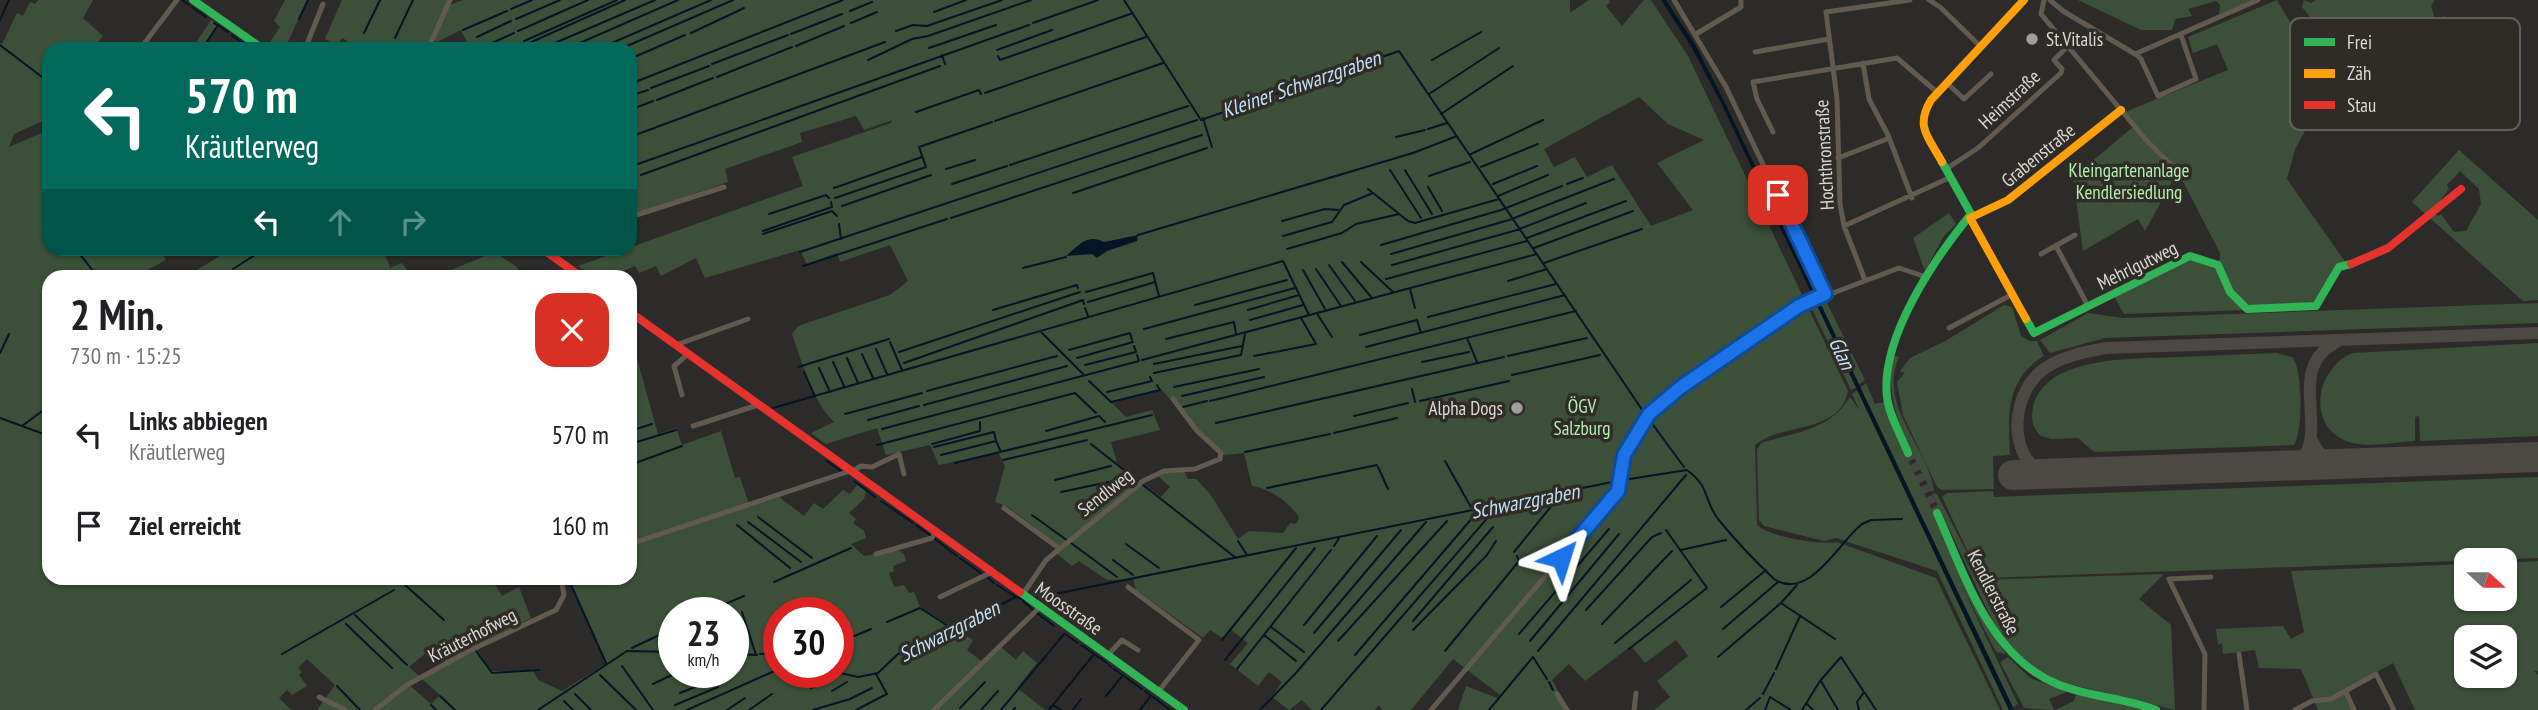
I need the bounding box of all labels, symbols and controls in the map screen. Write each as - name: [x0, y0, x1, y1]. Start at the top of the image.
- legend: [2290, 18, 2520, 130]
- place label: St.Vitalis: [2046, 27, 2103, 51]
- text: Frei: [2347, 30, 2372, 54]
- marker: St.Vitalis: [2024, 31, 2040, 47]
- water label: Kleiner Schwarzgraben: [1218, 44, 1386, 124]
- text: Zäh: [2347, 61, 2371, 85]
- text: 570 m: [185, 63, 298, 127]
- street label: Heimstraße: [1973, 64, 2045, 134]
- icon: left: [70, 70, 161, 161]
- text: Stau: [2347, 93, 2376, 117]
- street label: Hochthronstraße: [1809, 99, 1839, 211]
- street label: Grabenstraße: [1996, 118, 2080, 192]
- text: Kräutlerweg: [185, 125, 319, 167]
- park label: Kleingartenanlage Kendlersiedlung: [2069, 158, 2190, 204]
- pin: [1748, 165, 1808, 225]
- icon: arrive: [1759, 176, 1797, 214]
- icon: left: [248, 203, 286, 241]
- icon: ahead: [321, 203, 359, 241]
- icon: right: [394, 203, 432, 241]
- street label: Mehrlgutweg: [2093, 235, 2181, 295]
- text: 2 Min.: [70, 287, 164, 342]
- button: close: [535, 293, 609, 367]
- water label: Glan: [1823, 332, 1862, 375]
- text: 730 m · 15:25: [70, 341, 182, 370]
- park label: ÖGV Salzburg: [1554, 394, 1610, 440]
- place label: Alpha Dogs: [1429, 396, 1503, 420]
- marker: Alpha Dogs: [1509, 400, 1525, 416]
- text: Links abbiegen: [129, 404, 268, 437]
- icon: left: [70, 416, 108, 454]
- text: 570 m: [551, 418, 609, 451]
- text: Kräutlerweg: [129, 437, 225, 466]
- street label: Sendlweg: [1072, 463, 1138, 521]
- water label: Schwarzgraben: [1469, 477, 1583, 525]
- icon: arrive: [70, 507, 108, 545]
- text: Ziel erreicht: [129, 509, 241, 542]
- text: 160 m: [551, 509, 609, 542]
- position arrow: [1524, 521, 1598, 595]
- street label: Kendlerstraße: [1962, 546, 2026, 639]
- north arrow: [2454, 548, 2516, 611]
- map controls: [2454, 548, 2517, 688]
- street label: Moosstraße: [1031, 576, 1107, 640]
- water label: Schwarzgraben: [894, 593, 1006, 668]
- speed limit sign: 30: [763, 597, 854, 688]
- street label: Kräuterhofweg: [424, 602, 520, 668]
- text: 23: [687, 610, 720, 656]
- button: layers: [2454, 625, 2517, 688]
- text: km/h: [688, 648, 719, 671]

